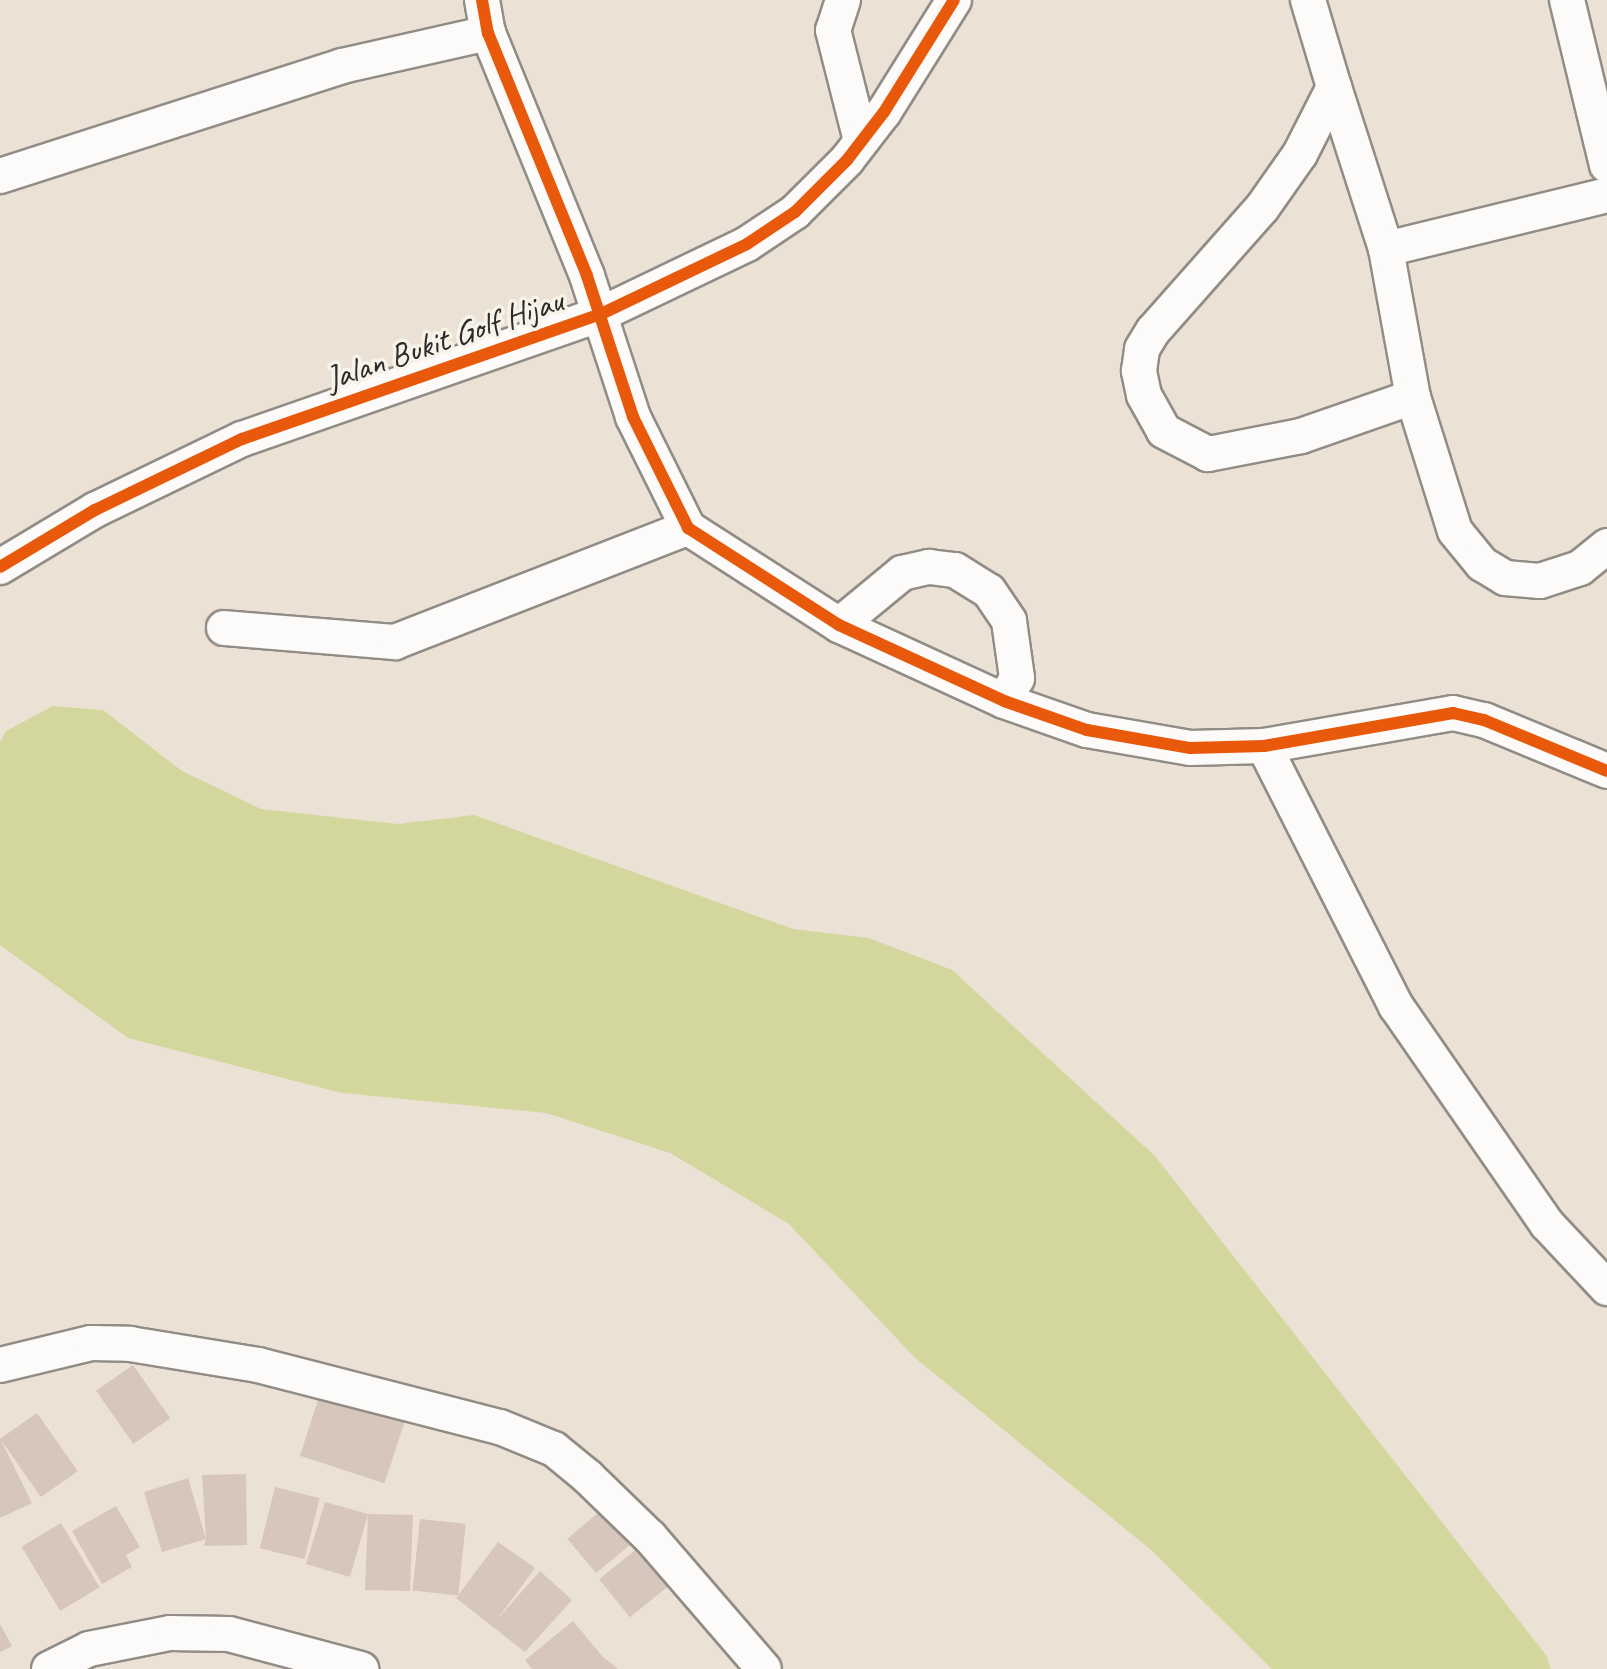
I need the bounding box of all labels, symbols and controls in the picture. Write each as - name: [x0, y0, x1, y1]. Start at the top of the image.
- street label: Jalan Bukit Golf Hijau: [320, 279, 568, 399]

